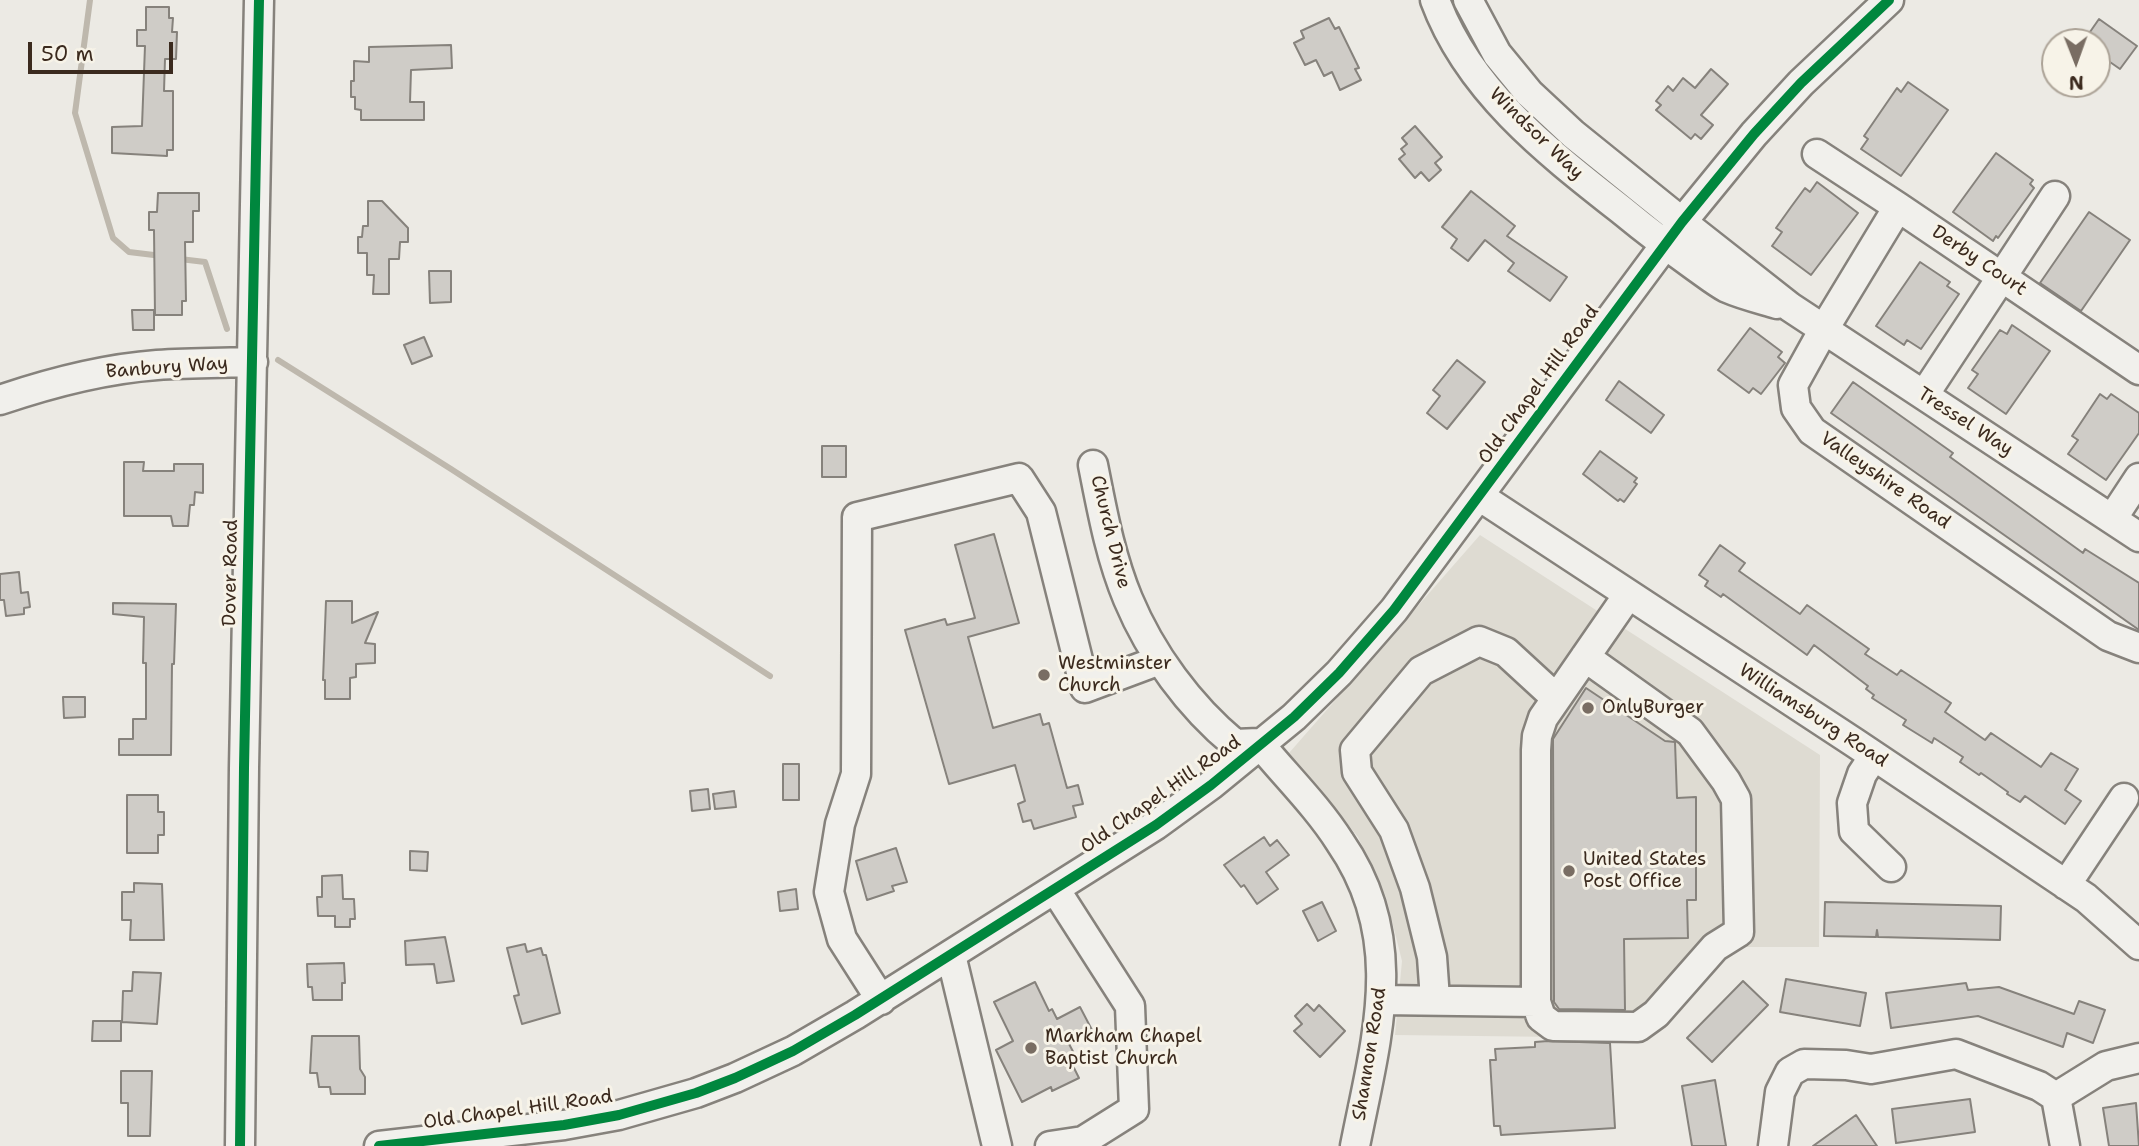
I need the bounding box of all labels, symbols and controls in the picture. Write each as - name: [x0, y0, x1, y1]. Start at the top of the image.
- scale bar: [32, 28, 177, 72]
- north arrow: [2041, 28, 2111, 98]
- text: 50 m: [41, 40, 94, 68]
- text: N: [2069, 70, 2084, 95]
- street label: Windsor Way: [1484, 83, 1588, 185]
- street label: Derby Court: [1927, 221, 2031, 301]
- street label: Old Chapel Hill Road: [1474, 301, 1604, 469]
- street label: Banbury Way: [105, 352, 229, 384]
- street label: Tressel Way: [1913, 383, 2017, 461]
- street label: Valleyshire Road: [1815, 427, 1955, 535]
- street label: Church Drive: [1085, 473, 1135, 591]
- street label: Dover Road: [219, 519, 243, 627]
- place label: Westminster Church: [1058, 653, 1172, 697]
- street label: Williamsburg Road: [1734, 659, 1892, 773]
- marker: Westminster Church: [1036, 667, 1052, 683]
- place label: OnlyBurger: [1602, 697, 1704, 719]
- marker: OnlyBurger: [1580, 700, 1596, 716]
- street label: Old Chapel Hill Road: [1076, 731, 1246, 859]
- place label: United States Post Office: [1583, 849, 1707, 893]
- marker: United States Post Office: [1561, 863, 1577, 879]
- street label: Shannon Road: [1348, 986, 1392, 1122]
- place label: Markham Chapel Baptist Church: [1045, 1026, 1202, 1070]
- marker: Markham Chapel Baptist Church: [1023, 1040, 1039, 1056]
- street label: Old Chapel Hill Road: [422, 1085, 614, 1135]

